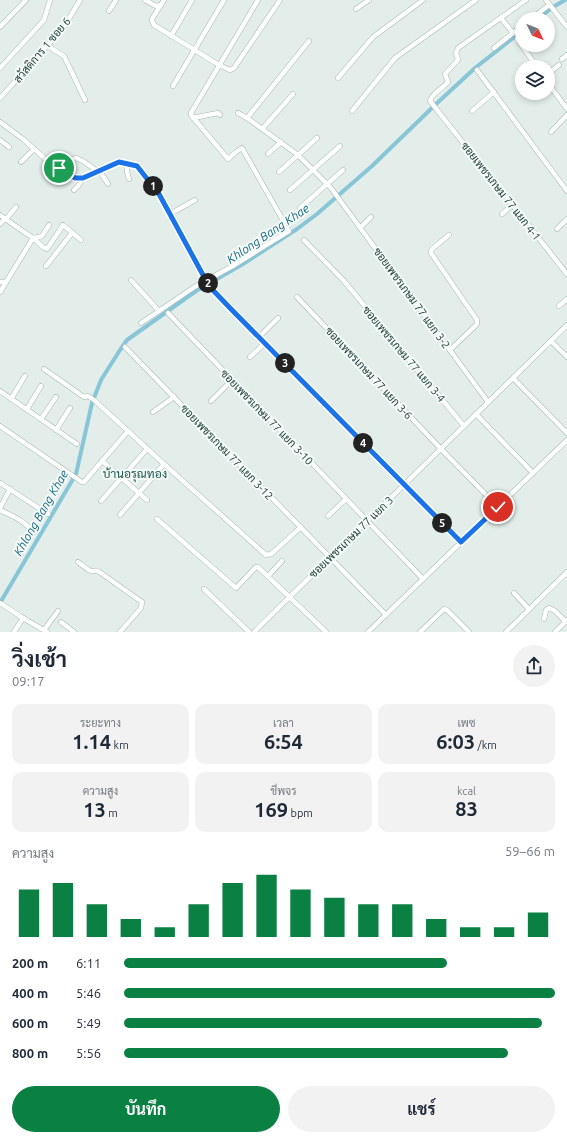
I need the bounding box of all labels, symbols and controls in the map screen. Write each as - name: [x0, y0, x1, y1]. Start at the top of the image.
- north arrow: [515, 12, 555, 52]
- map controls: [515, 12, 555, 100]
- street label: สวัสดิการ 1 ซอย 6: [10, 14, 73, 85]
- button: layers: [515, 60, 555, 100]
- street label: ซอยเพชรเกษม 77 แยก 4-1: [459, 139, 543, 243]
- pin: [42, 151, 76, 185]
- icon: arrive: [48, 157, 70, 179]
- pin: 1: [143, 176, 163, 196]
- text: 1: [150, 180, 156, 192]
- water label: Khlong Bang Khae: [224, 201, 311, 266]
- street label: ซอยเพชรเกษม 77 แยก 3-2: [371, 245, 453, 351]
- pin: 2: [198, 273, 218, 293]
- text: 2: [205, 277, 211, 289]
- street label: ซอยเพชรเกษม 77 แยก 3-4: [360, 304, 448, 404]
- street label: ซอยเพชรเกษม 77 แยก 3-6: [323, 325, 415, 421]
- pin: 3: [275, 353, 295, 373]
- text: 3: [282, 357, 288, 369]
- street label: ซอยเพชรเกษม 77 แยก 3-10: [218, 367, 316, 467]
- street label: ซอยเพชรเกษม 77 แยก 3-12: [178, 402, 276, 502]
- pin: 4: [353, 433, 373, 453]
- text: 4: [360, 437, 366, 449]
- district label: บ้านอรุณทอง: [103, 467, 167, 483]
- water label: Khlong Bang Khae: [11, 468, 70, 558]
- pin: [481, 490, 515, 524]
- street label: ซอยเพชรเกษม 77 แยก 3: [307, 494, 395, 580]
- icon: check: [487, 496, 509, 518]
- pin: 5: [432, 513, 452, 533]
- text: 5: [439, 517, 445, 529]
- button: share: [513, 645, 555, 687]
- text: วิ่งเช้า: [12, 646, 67, 671]
- text: 09:17: [12, 674, 45, 688]
- text: ระยะทาง: [80, 717, 121, 729]
- text: เวลา: [273, 717, 294, 729]
- text: เพซ: [457, 717, 476, 729]
- text: 1.14: [72, 730, 111, 753]
- text: 6:54: [264, 730, 303, 753]
- text: 6:03: [436, 730, 475, 753]
- text: km: [111, 739, 129, 751]
- text: /km: [475, 739, 497, 751]
- text: ความสูง: [83, 785, 118, 797]
- text: ชีพจร: [270, 785, 297, 797]
- text: kcal: [457, 785, 476, 797]
- text: 83: [455, 797, 478, 820]
- text: 13: [83, 798, 106, 821]
- text: 169: [254, 798, 288, 821]
- text: m: [106, 807, 118, 819]
- text: bpm: [288, 807, 313, 819]
- text: 59–66 m: [505, 844, 555, 858]
- text: ความสูง: [12, 846, 54, 860]
- text: 200 m: [12, 956, 48, 970]
- text: 6:11: [76, 956, 101, 970]
- text: 400 m: [12, 986, 48, 1000]
- text: 5:46: [76, 986, 101, 1000]
- text: 600 m: [12, 1016, 48, 1030]
- text: 5:49: [76, 1016, 101, 1030]
- text: 800 m: [12, 1046, 48, 1060]
- text: 5:56: [76, 1046, 101, 1060]
- button: บันทึก: [12, 1086, 280, 1132]
- button: แชร์: [288, 1086, 555, 1132]

